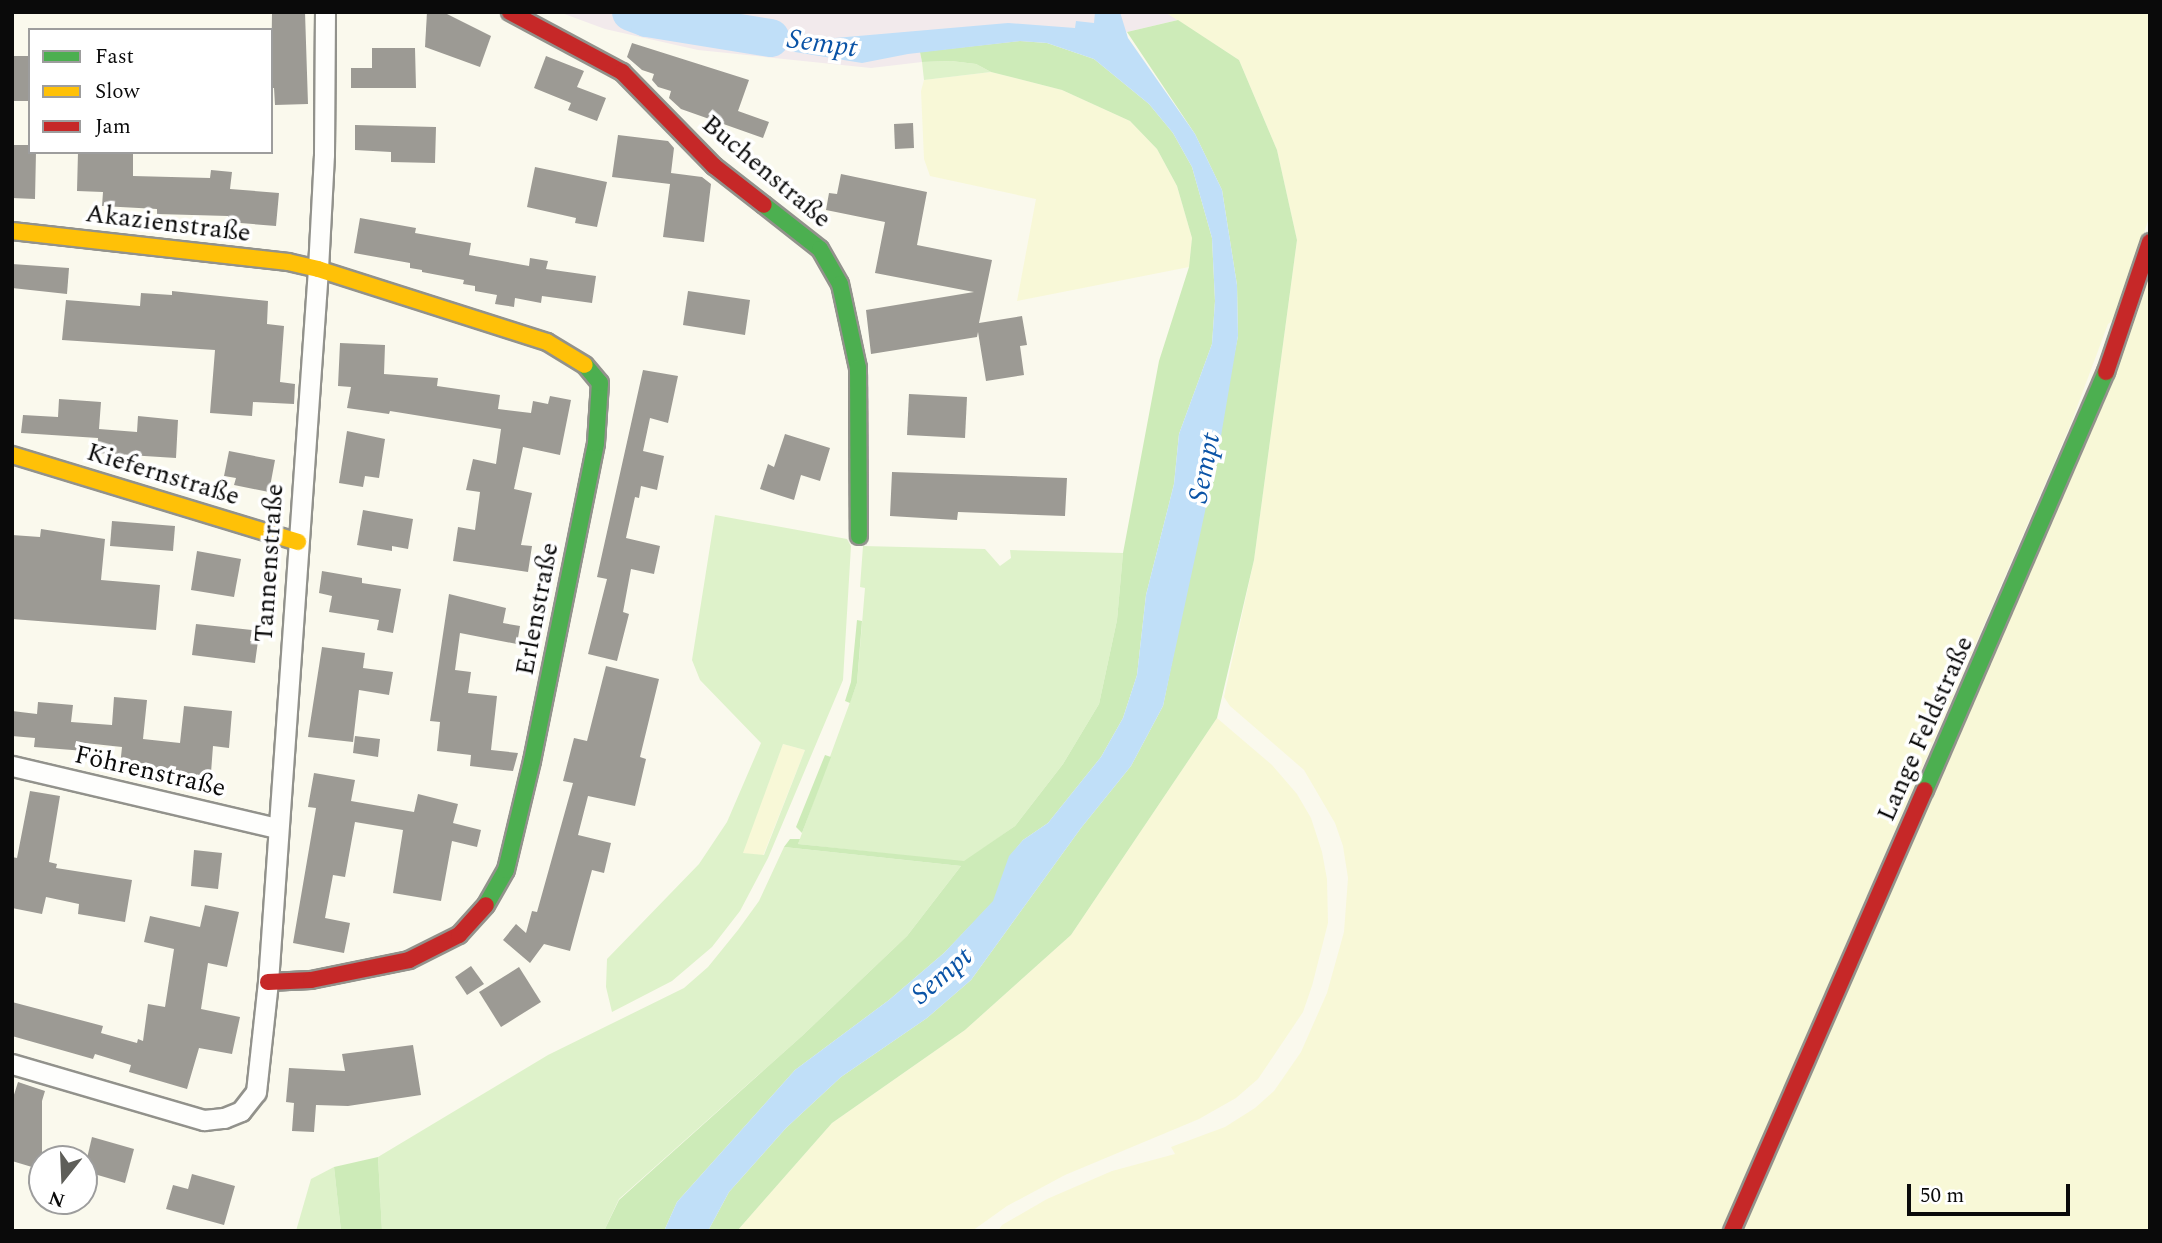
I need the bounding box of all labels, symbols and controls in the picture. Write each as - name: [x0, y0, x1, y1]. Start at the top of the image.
- water label: Sempt: [785, 22, 859, 66]
- legend: [28, 28, 273, 154]
- text: Fast: [95, 41, 134, 73]
- text: Slow: [95, 76, 139, 108]
- street label: Buchenstraße: [695, 109, 837, 235]
- text: Jam: [95, 111, 131, 143]
- street label: Akazienstraße: [84, 198, 252, 250]
- water label: Sempt: [1182, 430, 1228, 506]
- street label: Kiefernstraße: [83, 437, 243, 513]
- street label: Tannenstraße: [249, 483, 291, 643]
- street label: Erlenstraße: [510, 540, 566, 678]
- street label: Lange Feldstraße: [1871, 632, 1981, 826]
- street label: Föhrenstraße: [71, 739, 229, 805]
- water label: Sempt: [904, 940, 980, 1012]
- north arrow: [28, 1145, 98, 1215]
- scale bar: [1910, 1170, 2073, 1214]
- text: 50 m: [1920, 1180, 1964, 1212]
- text: N: [45, 1182, 69, 1215]

